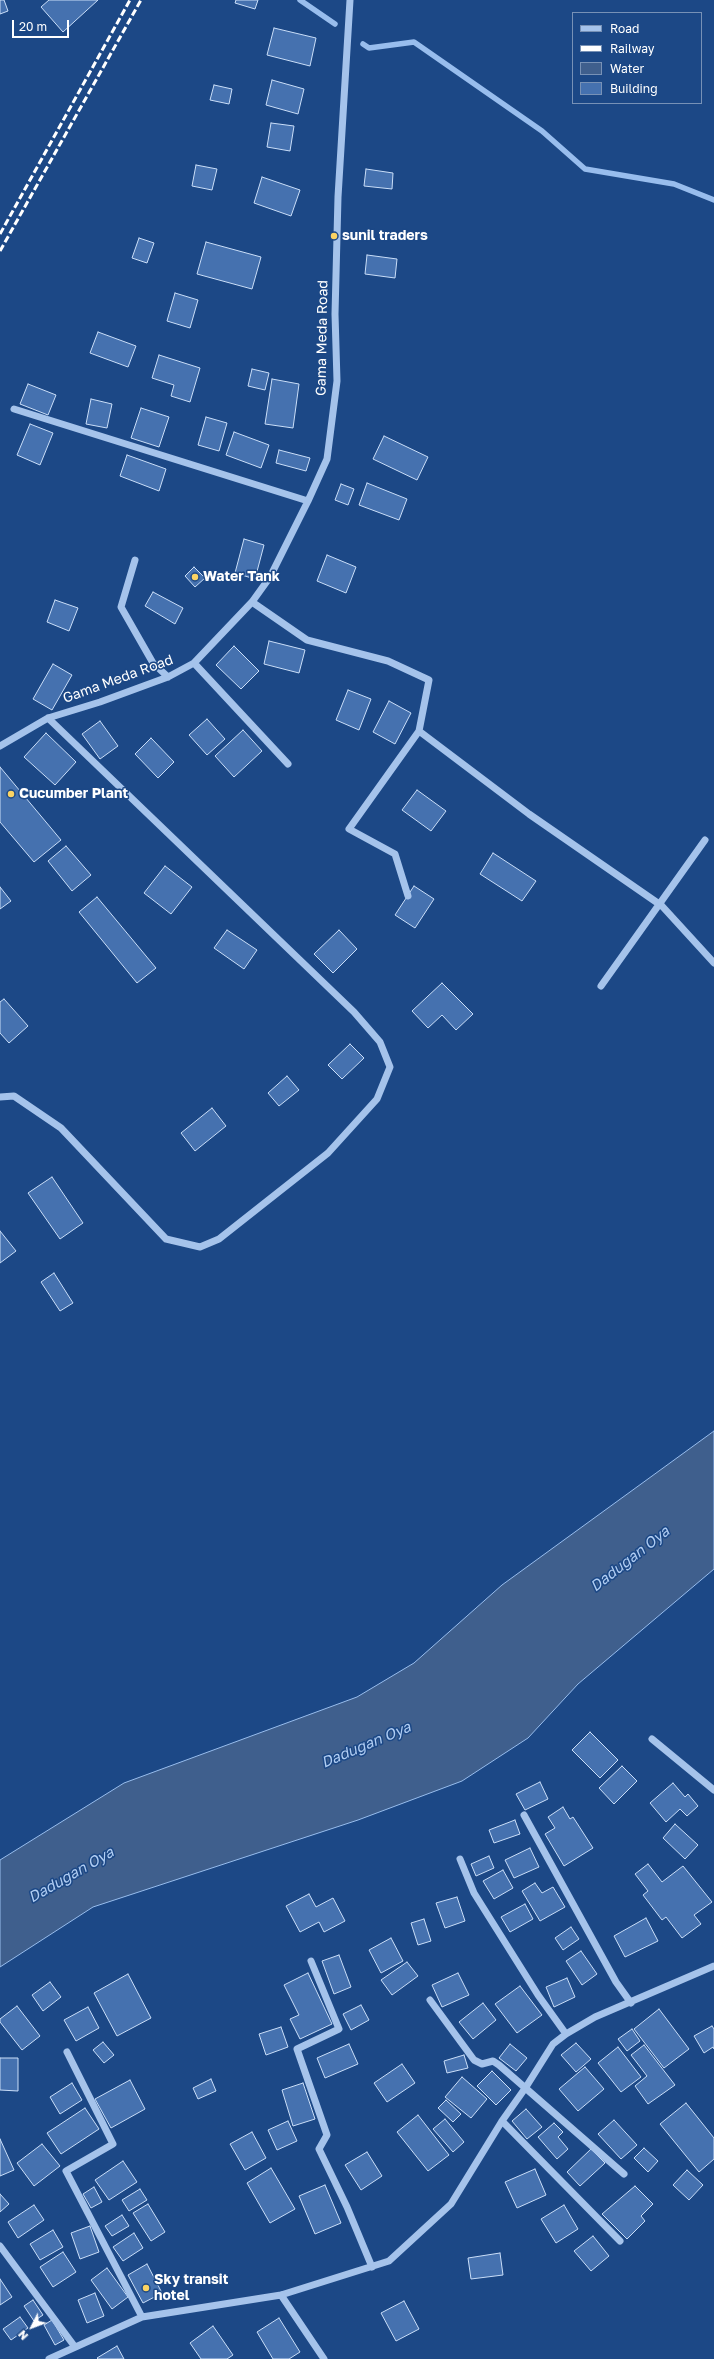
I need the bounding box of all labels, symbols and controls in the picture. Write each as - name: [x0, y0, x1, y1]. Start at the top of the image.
- scale bar: [14, 12, 71, 38]
- legend: [572, 12, 702, 104]
- text: 20 m: [19, 19, 47, 34]
- text: Road: [610, 21, 639, 36]
- text: Railway: [610, 41, 655, 56]
- text: Water: [610, 61, 644, 76]
- text: Building: [610, 81, 658, 96]
- place label: sunil traders: [342, 228, 428, 244]
- marker: sunil traders: [329, 231, 339, 241]
- street label: Gama Meda Road: [313, 280, 331, 396]
- place label: Water Tank: [203, 569, 280, 585]
- marker: Water Tank: [190, 572, 200, 582]
- street label: Gama Meda Road: [61, 651, 175, 707]
- place label: Cucumber Plant: [19, 786, 128, 802]
- marker: Cucumber Plant: [6, 789, 16, 799]
- water label: Dadugan Oya: [587, 1523, 673, 1595]
- water label: Dadugan Oya: [319, 1718, 413, 1772]
- water label: Dadugan Oya: [25, 1843, 117, 1907]
- place label: Sky transit hotel: [154, 2272, 228, 2304]
- marker: Sky transit hotel: [141, 2283, 151, 2293]
- north arrow: [12, 2307, 52, 2347]
- text: N: [15, 2328, 30, 2343]

